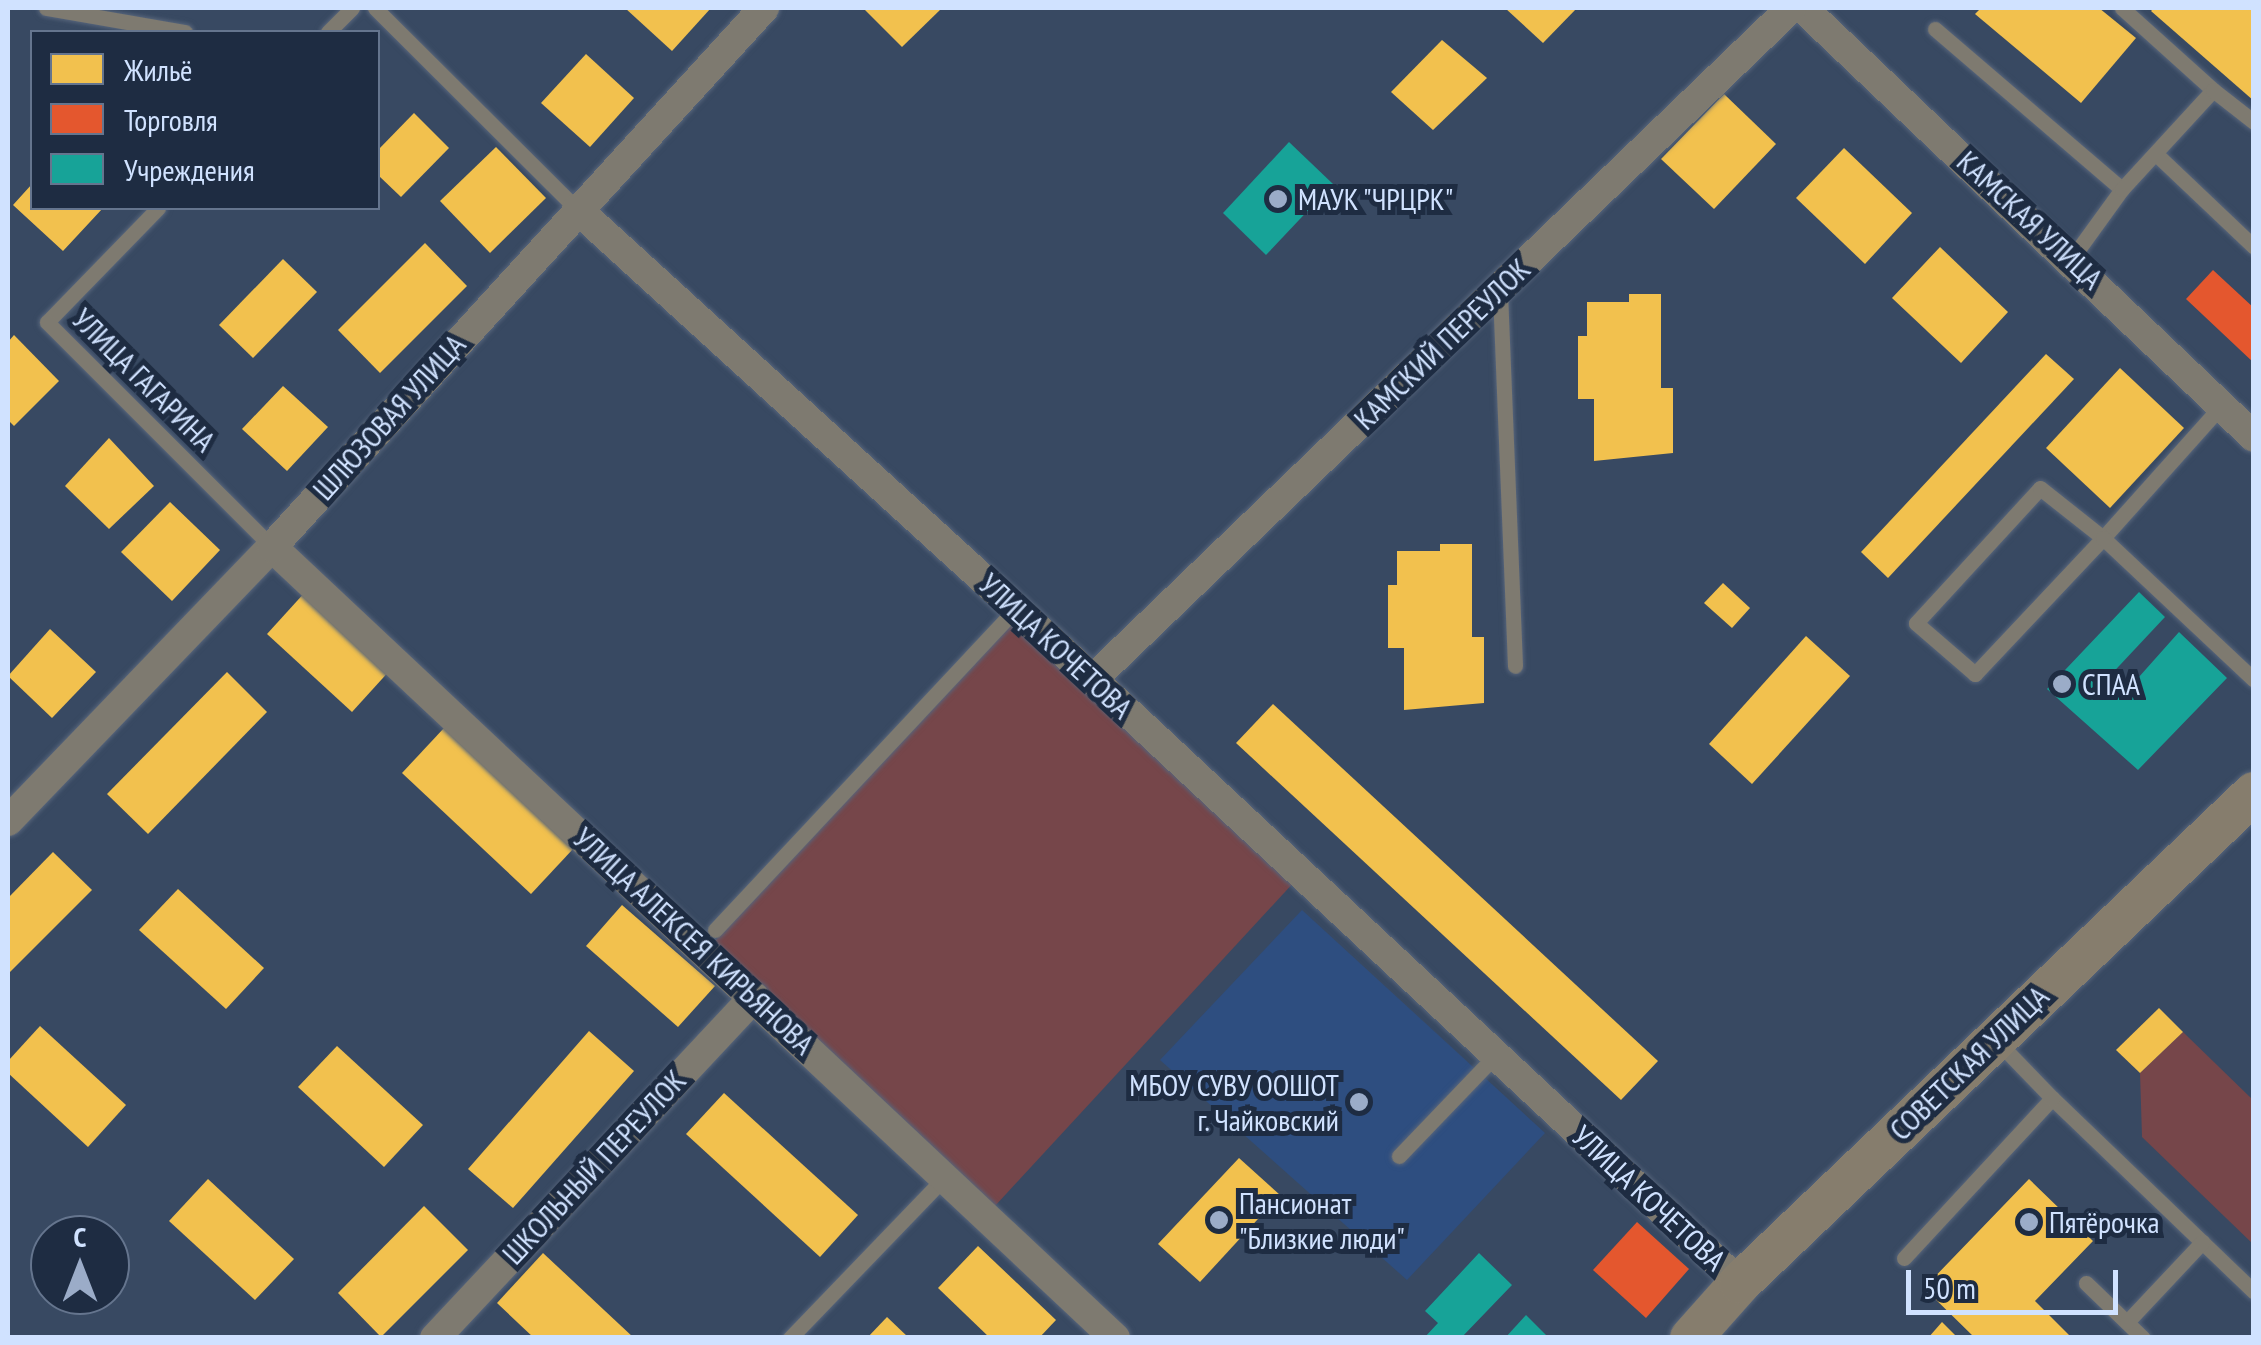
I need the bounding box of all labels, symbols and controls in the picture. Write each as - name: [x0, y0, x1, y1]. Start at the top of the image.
- legend: [30, 30, 380, 210]
- text: Жильё: [124, 50, 192, 89]
- text: Торговля: [124, 100, 218, 139]
- street label: КАМСКАЯ УЛИЦА: [1950, 143, 2110, 297]
- text: Учреждения: [124, 150, 255, 189]
- place label: МАУК "ЧРЦРК": [1298, 181, 1455, 217]
- marker: МАУК "ЧРЦРК": [1267, 188, 1289, 210]
- street label: КАМСКИЙ ПЕРЕУЛОК: [1347, 251, 1537, 437]
- street label: УЛИЦА ГАГАРИНА: [65, 301, 223, 459]
- street label: ШЛЮЗОВАЯ УЛИЦА: [305, 327, 473, 507]
- street label: УЛИЦА КОЧЕТОВА: [972, 566, 1140, 726]
- place label: СПАА: [2082, 666, 2140, 702]
- marker: СПАА: [2051, 673, 2073, 695]
- street label: УЛИЦА АЛЕКСЕЯ КИРЬЯНОВА: [566, 820, 822, 1062]
- street label: СОВЕТСКАЯ УЛИЦА: [1882, 978, 2056, 1148]
- street label: ШКОЛЬНЫЙ ПЕРЕУЛОК: [495, 1062, 693, 1272]
- place label: МБОУ СУВУ ООШОТ г. Чайковский: [1128, 1067, 1339, 1138]
- marker: МБОУ СУВУ ООШОТ г. Чайковский: [1348, 1091, 1370, 1113]
- street label: УЛИЦА КОЧЕТОВА: [1565, 1118, 1733, 1278]
- place label: Пансионат "Близкие люди": [1239, 1185, 1405, 1256]
- place label: Пятёрочка: [2049, 1204, 2160, 1240]
- marker: Пансионат "Близкие люди": [1208, 1209, 1230, 1231]
- marker: Пятёрочка: [2018, 1211, 2040, 1233]
- north arrow: [30, 1215, 130, 1315]
- text: С: [74, 1218, 86, 1255]
- scale bar: [1911, 1250, 2124, 1312]
- text: 50 m: [1923, 1268, 1976, 1307]

